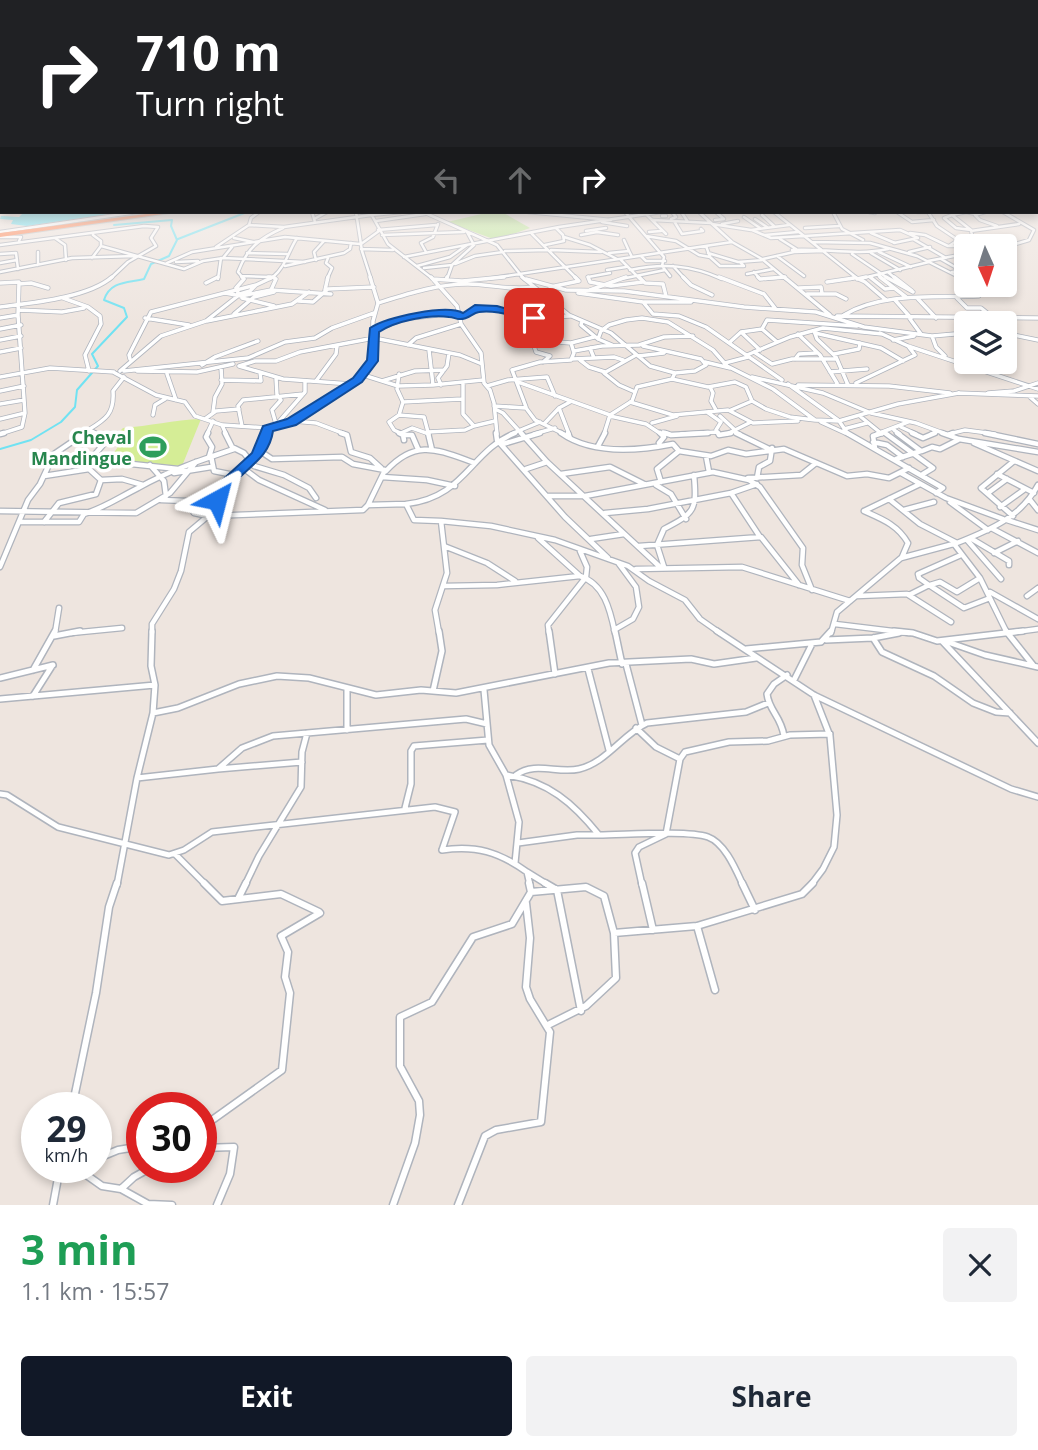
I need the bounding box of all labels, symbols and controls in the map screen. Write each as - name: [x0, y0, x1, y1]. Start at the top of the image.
- text: 710 m: [136, 19, 281, 85]
- icon: right: [21, 28, 112, 119]
- text: Turn right: [136, 82, 284, 125]
- icon: left: [428, 161, 466, 199]
- icon: ahead: [501, 161, 539, 199]
- icon: right: [574, 161, 612, 199]
- north arrow: [954, 234, 1017, 298]
- map controls: [954, 234, 1017, 374]
- pin: [504, 288, 564, 348]
- icon: arrive: [515, 299, 553, 337]
- button: layers: [954, 311, 1017, 374]
- place label: Cheval Mandingue: [31, 425, 132, 470]
- sports icon: Cheval Mandingue: [138, 432, 168, 462]
- position arrow: [180, 463, 254, 537]
- speed limit sign: 30: [126, 1092, 217, 1183]
- text: 29: [46, 1105, 87, 1152]
- text: km/h: [45, 1143, 88, 1167]
- text: 3 min: [21, 1220, 138, 1277]
- button: close: [943, 1228, 1017, 1302]
- text: 1.1 km · 15:57: [21, 1275, 169, 1307]
- button: Exit: [21, 1356, 512, 1436]
- button: Share: [526, 1356, 1017, 1436]

